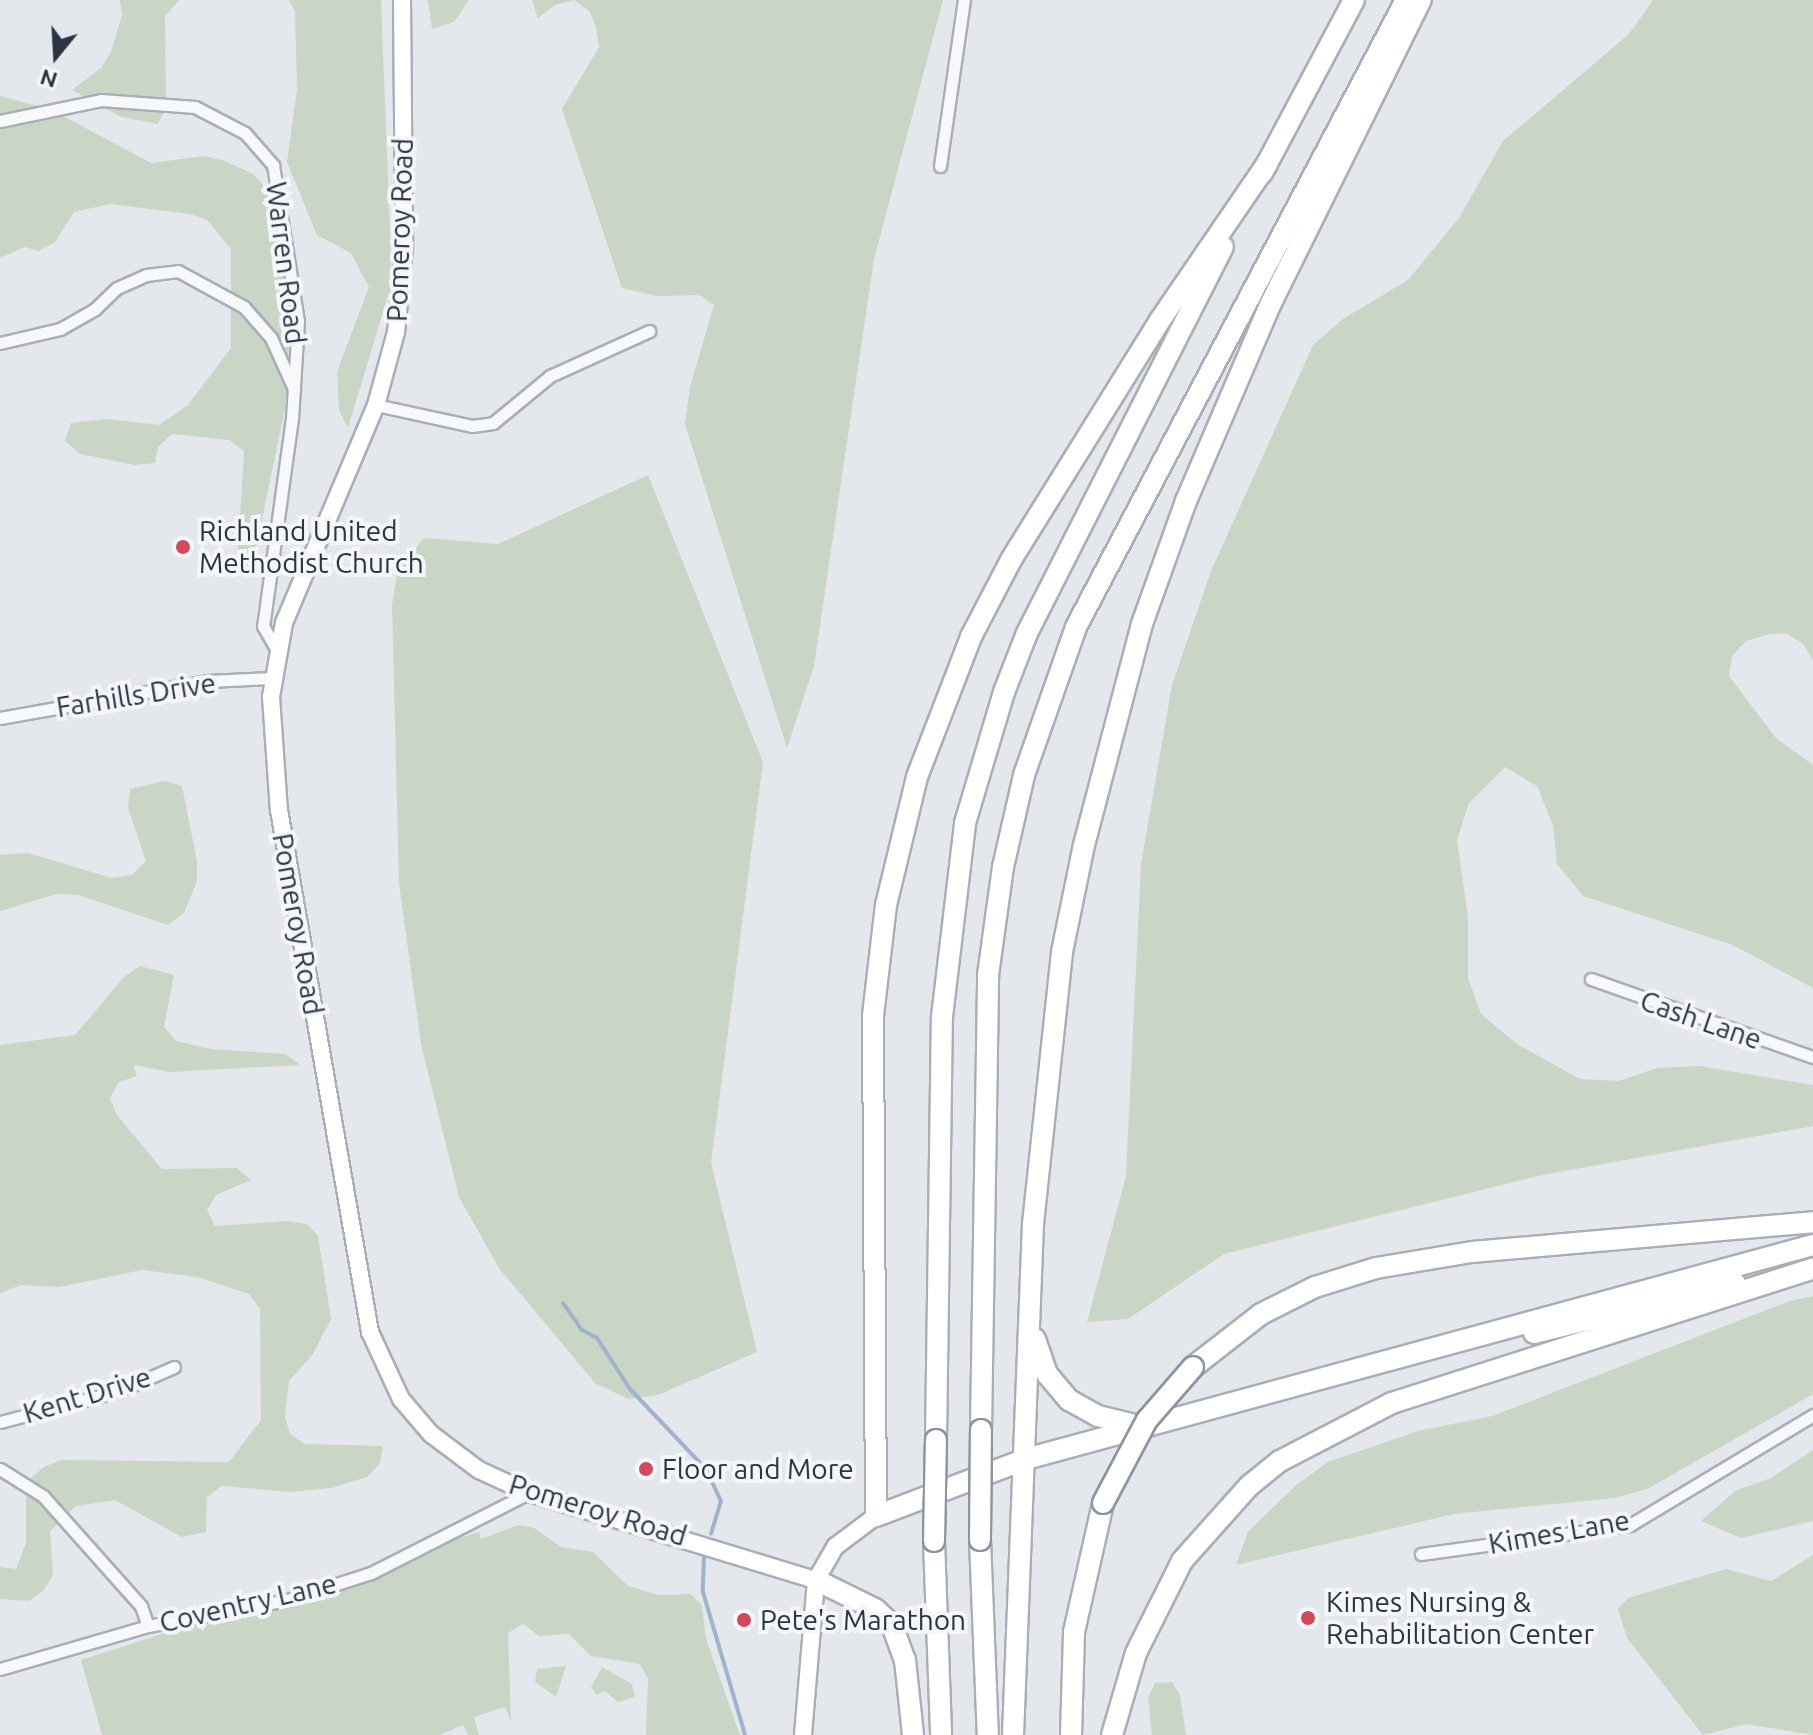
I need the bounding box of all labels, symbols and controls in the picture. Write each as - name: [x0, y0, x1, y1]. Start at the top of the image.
- north arrow: [16, 16, 96, 96]
- text: N: [37, 65, 60, 94]
- street label: Pomeroy Road: [380, 138, 420, 322]
- street label: Warren Road: [259, 180, 313, 346]
- place label: Richland United Methodist Church: [199, 514, 424, 580]
- marker: Richland United Methodist Church: [174, 538, 192, 556]
- street label: Farhills Drive: [54, 666, 218, 724]
- street label: Pomeroy Road: [265, 831, 331, 1017]
- street label: Cash Lane: [1636, 984, 1766, 1056]
- street label: Kent Drive: [19, 1360, 155, 1430]
- place label: Floor and More: [662, 1452, 854, 1486]
- marker: Floor and More: [637, 1460, 655, 1478]
- street label: Pomeroy Road: [505, 1467, 691, 1553]
- street label: Kimes Lane: [1486, 1503, 1632, 1561]
- street label: Coventry Lane: [156, 1566, 340, 1640]
- place label: Kimes Nursing & Rehabilitation Center: [1326, 1585, 1594, 1651]
- place label: Pete's Marathon: [760, 1603, 966, 1637]
- marker: Kimes Nursing & Rehabilitation Center: [1297, 1607, 1319, 1629]
- marker: Pete's Marathon: [735, 1611, 753, 1629]

